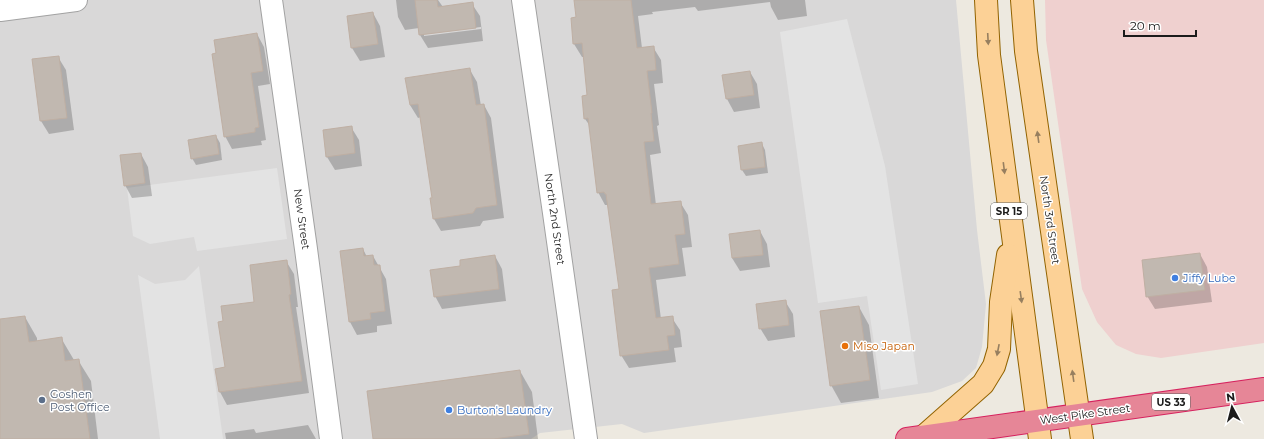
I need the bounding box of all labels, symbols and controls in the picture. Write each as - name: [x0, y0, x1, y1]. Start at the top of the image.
- scale bar: [1124, 12, 1196, 38]
- text: 20 m: [1130, 18, 1161, 33]
- one-way arrow: [985, 33, 991, 46]
- one-way arrow: [1035, 131, 1041, 143]
- one-way arrow: [1001, 162, 1007, 174]
- street label: North 2nd Street: [542, 172, 568, 266]
- street label: North 3rd Street: [1037, 175, 1063, 266]
- street label: New Street: [291, 188, 313, 251]
- road number: SR 15: [991, 203, 1027, 219]
- place label: Jiffy Lube: [1182, 271, 1236, 285]
- marker: Jiffy Lube: [1170, 273, 1180, 283]
- one-way arrow: [1018, 291, 1024, 303]
- place label: Miso Japan: [853, 339, 915, 353]
- marker: Miso Japan: [840, 341, 850, 351]
- one-way arrow: [995, 344, 1001, 356]
- one-way arrow: [1070, 370, 1076, 383]
- place label: Goshen Post Office: [50, 387, 110, 414]
- north arrow: [1212, 387, 1252, 427]
- text: N: [1226, 390, 1236, 405]
- road number: US 33: [1152, 394, 1190, 410]
- marker: Goshen Post Office: [37, 395, 47, 405]
- street label: West Pike Street: [1039, 401, 1132, 427]
- place label: Burton's Laundry: [457, 403, 552, 417]
- marker: Burton's Laundry: [444, 405, 454, 415]

